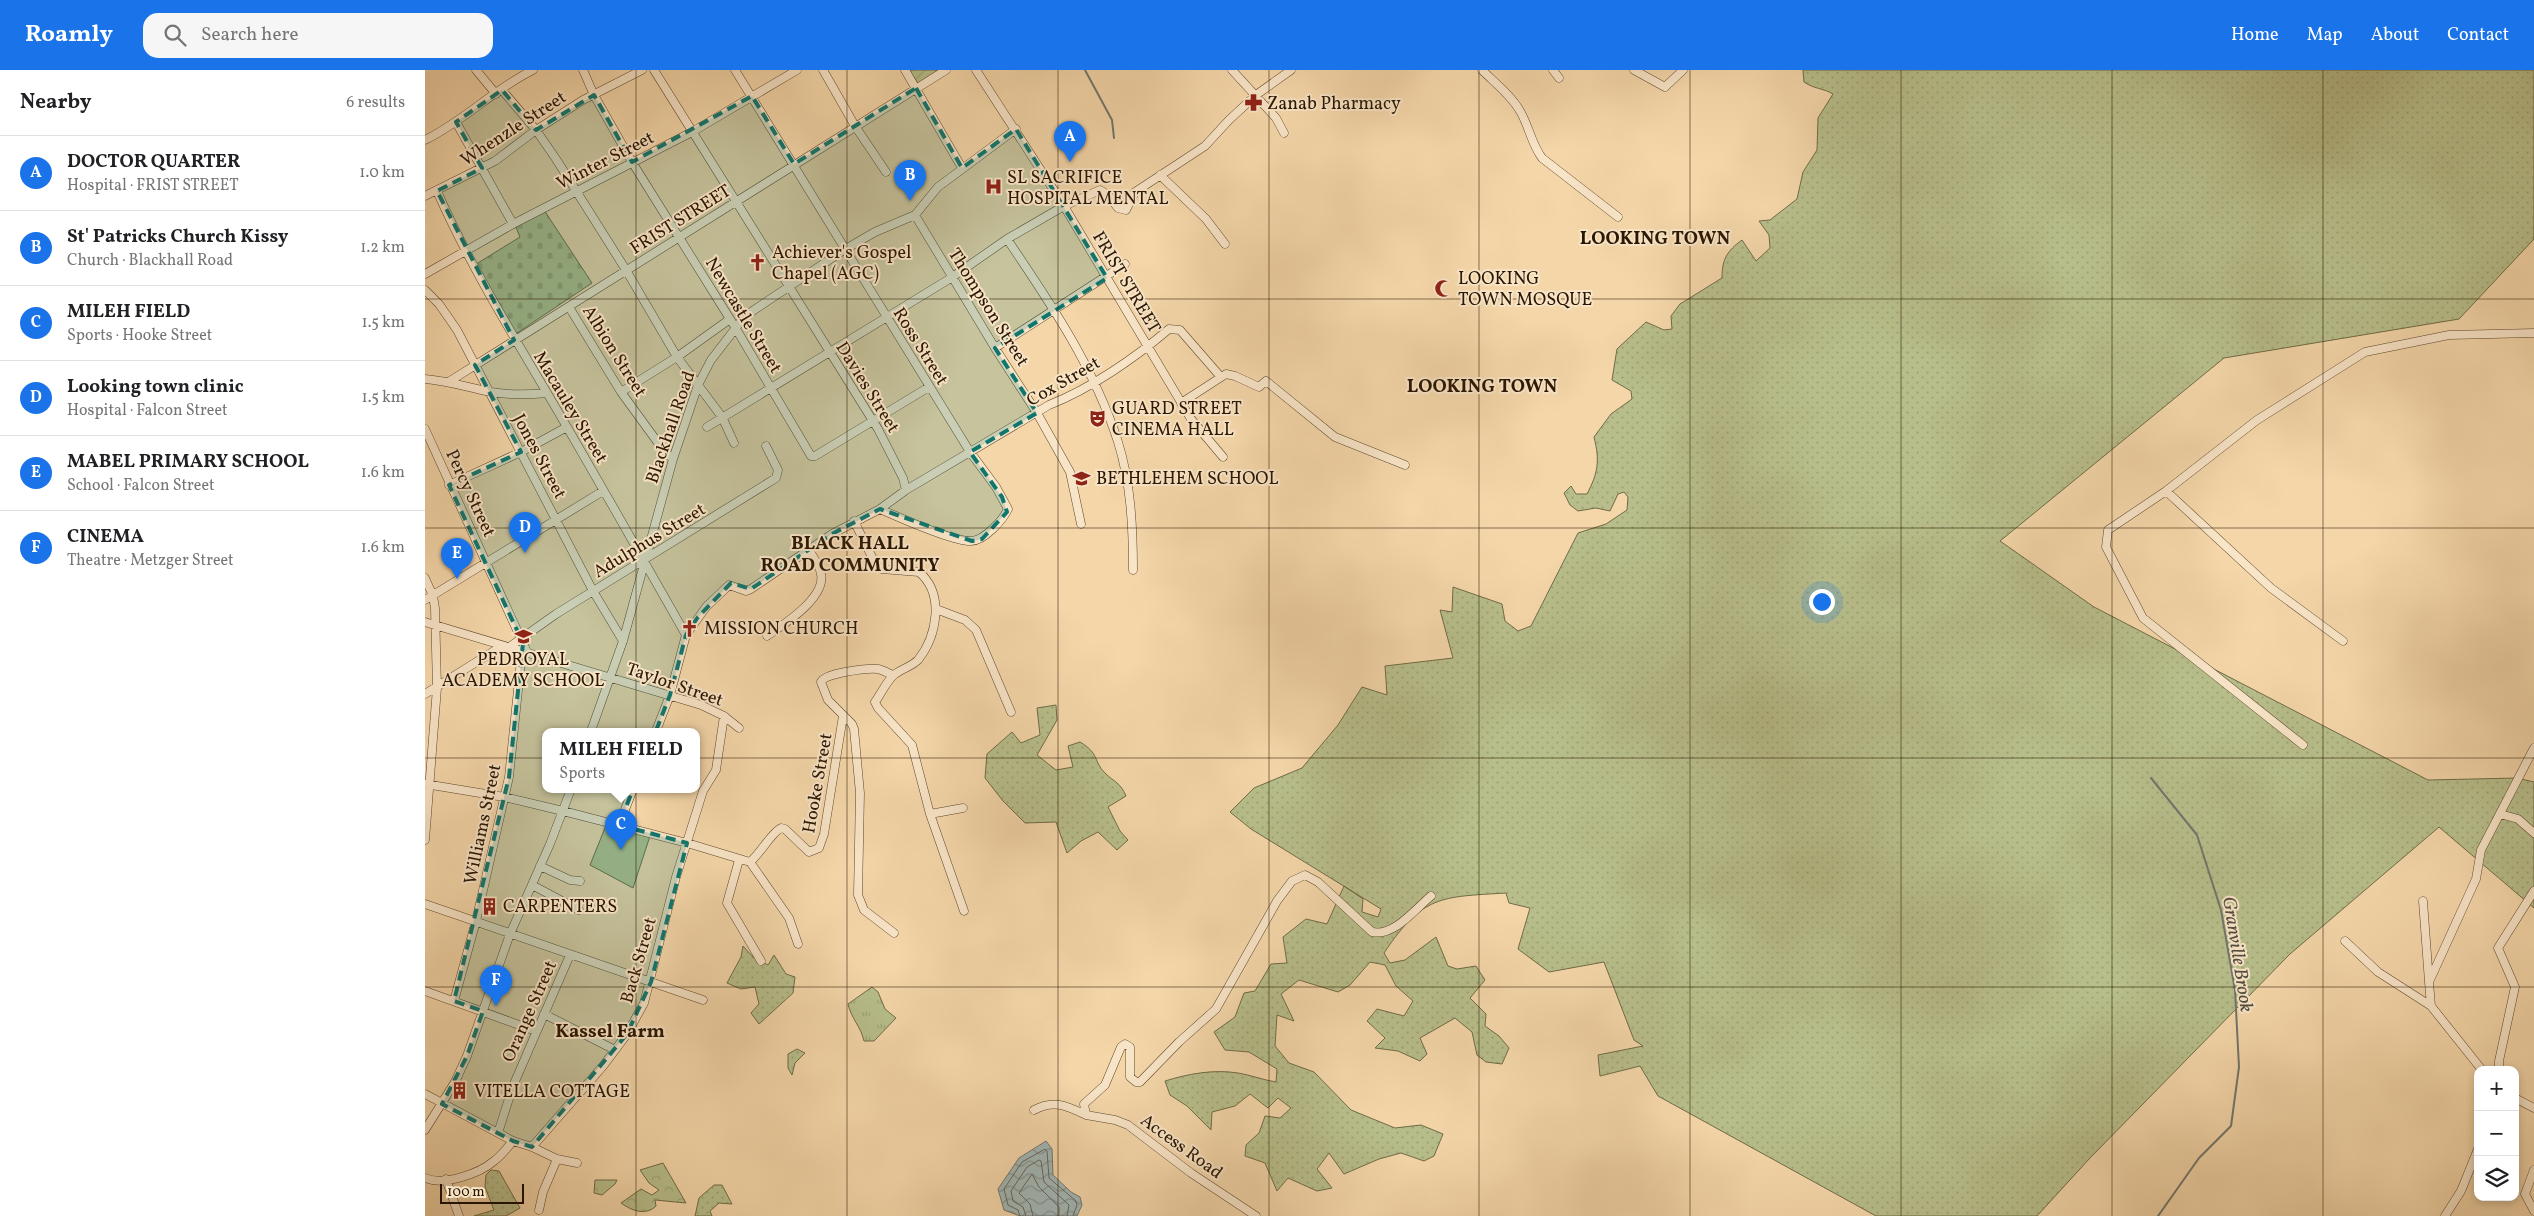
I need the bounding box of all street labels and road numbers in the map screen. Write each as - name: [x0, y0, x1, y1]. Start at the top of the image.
- street label: Whenzle Street: [456, 86, 572, 173]
- street label: Winter Street: [552, 126, 659, 197]
- street label: FRIST STREET: [625, 179, 737, 261]
- street label: FRIST STREET: [1085, 227, 1166, 339]
- street label: Thompson Street: [941, 244, 1034, 372]
- street label: Newcastle Street: [698, 253, 787, 378]
- street label: Albion Street: [575, 301, 652, 403]
- street label: Ross Street: [886, 303, 954, 391]
- street label: Davies Street: [829, 337, 905, 438]
- street label: Macauley Street: [526, 347, 613, 468]
- street label: Cox Street: [1022, 351, 1105, 413]
- street label: Blackhall Road: [640, 368, 702, 487]
- street label: Jones Street: [506, 410, 572, 504]
- street label: Percy Street: [438, 446, 501, 542]
- street label: Adulphus Street: [589, 498, 711, 585]
- street label: Taylor Street: [623, 657, 726, 714]
- street label: Hooke Street: [797, 731, 840, 835]
- street label: Williams Street: [459, 762, 508, 887]
- street label: Back Street: [615, 914, 664, 1006]
- street label: Orange Street: [497, 957, 564, 1066]
- street label: Access Road: [1135, 1109, 1228, 1186]

